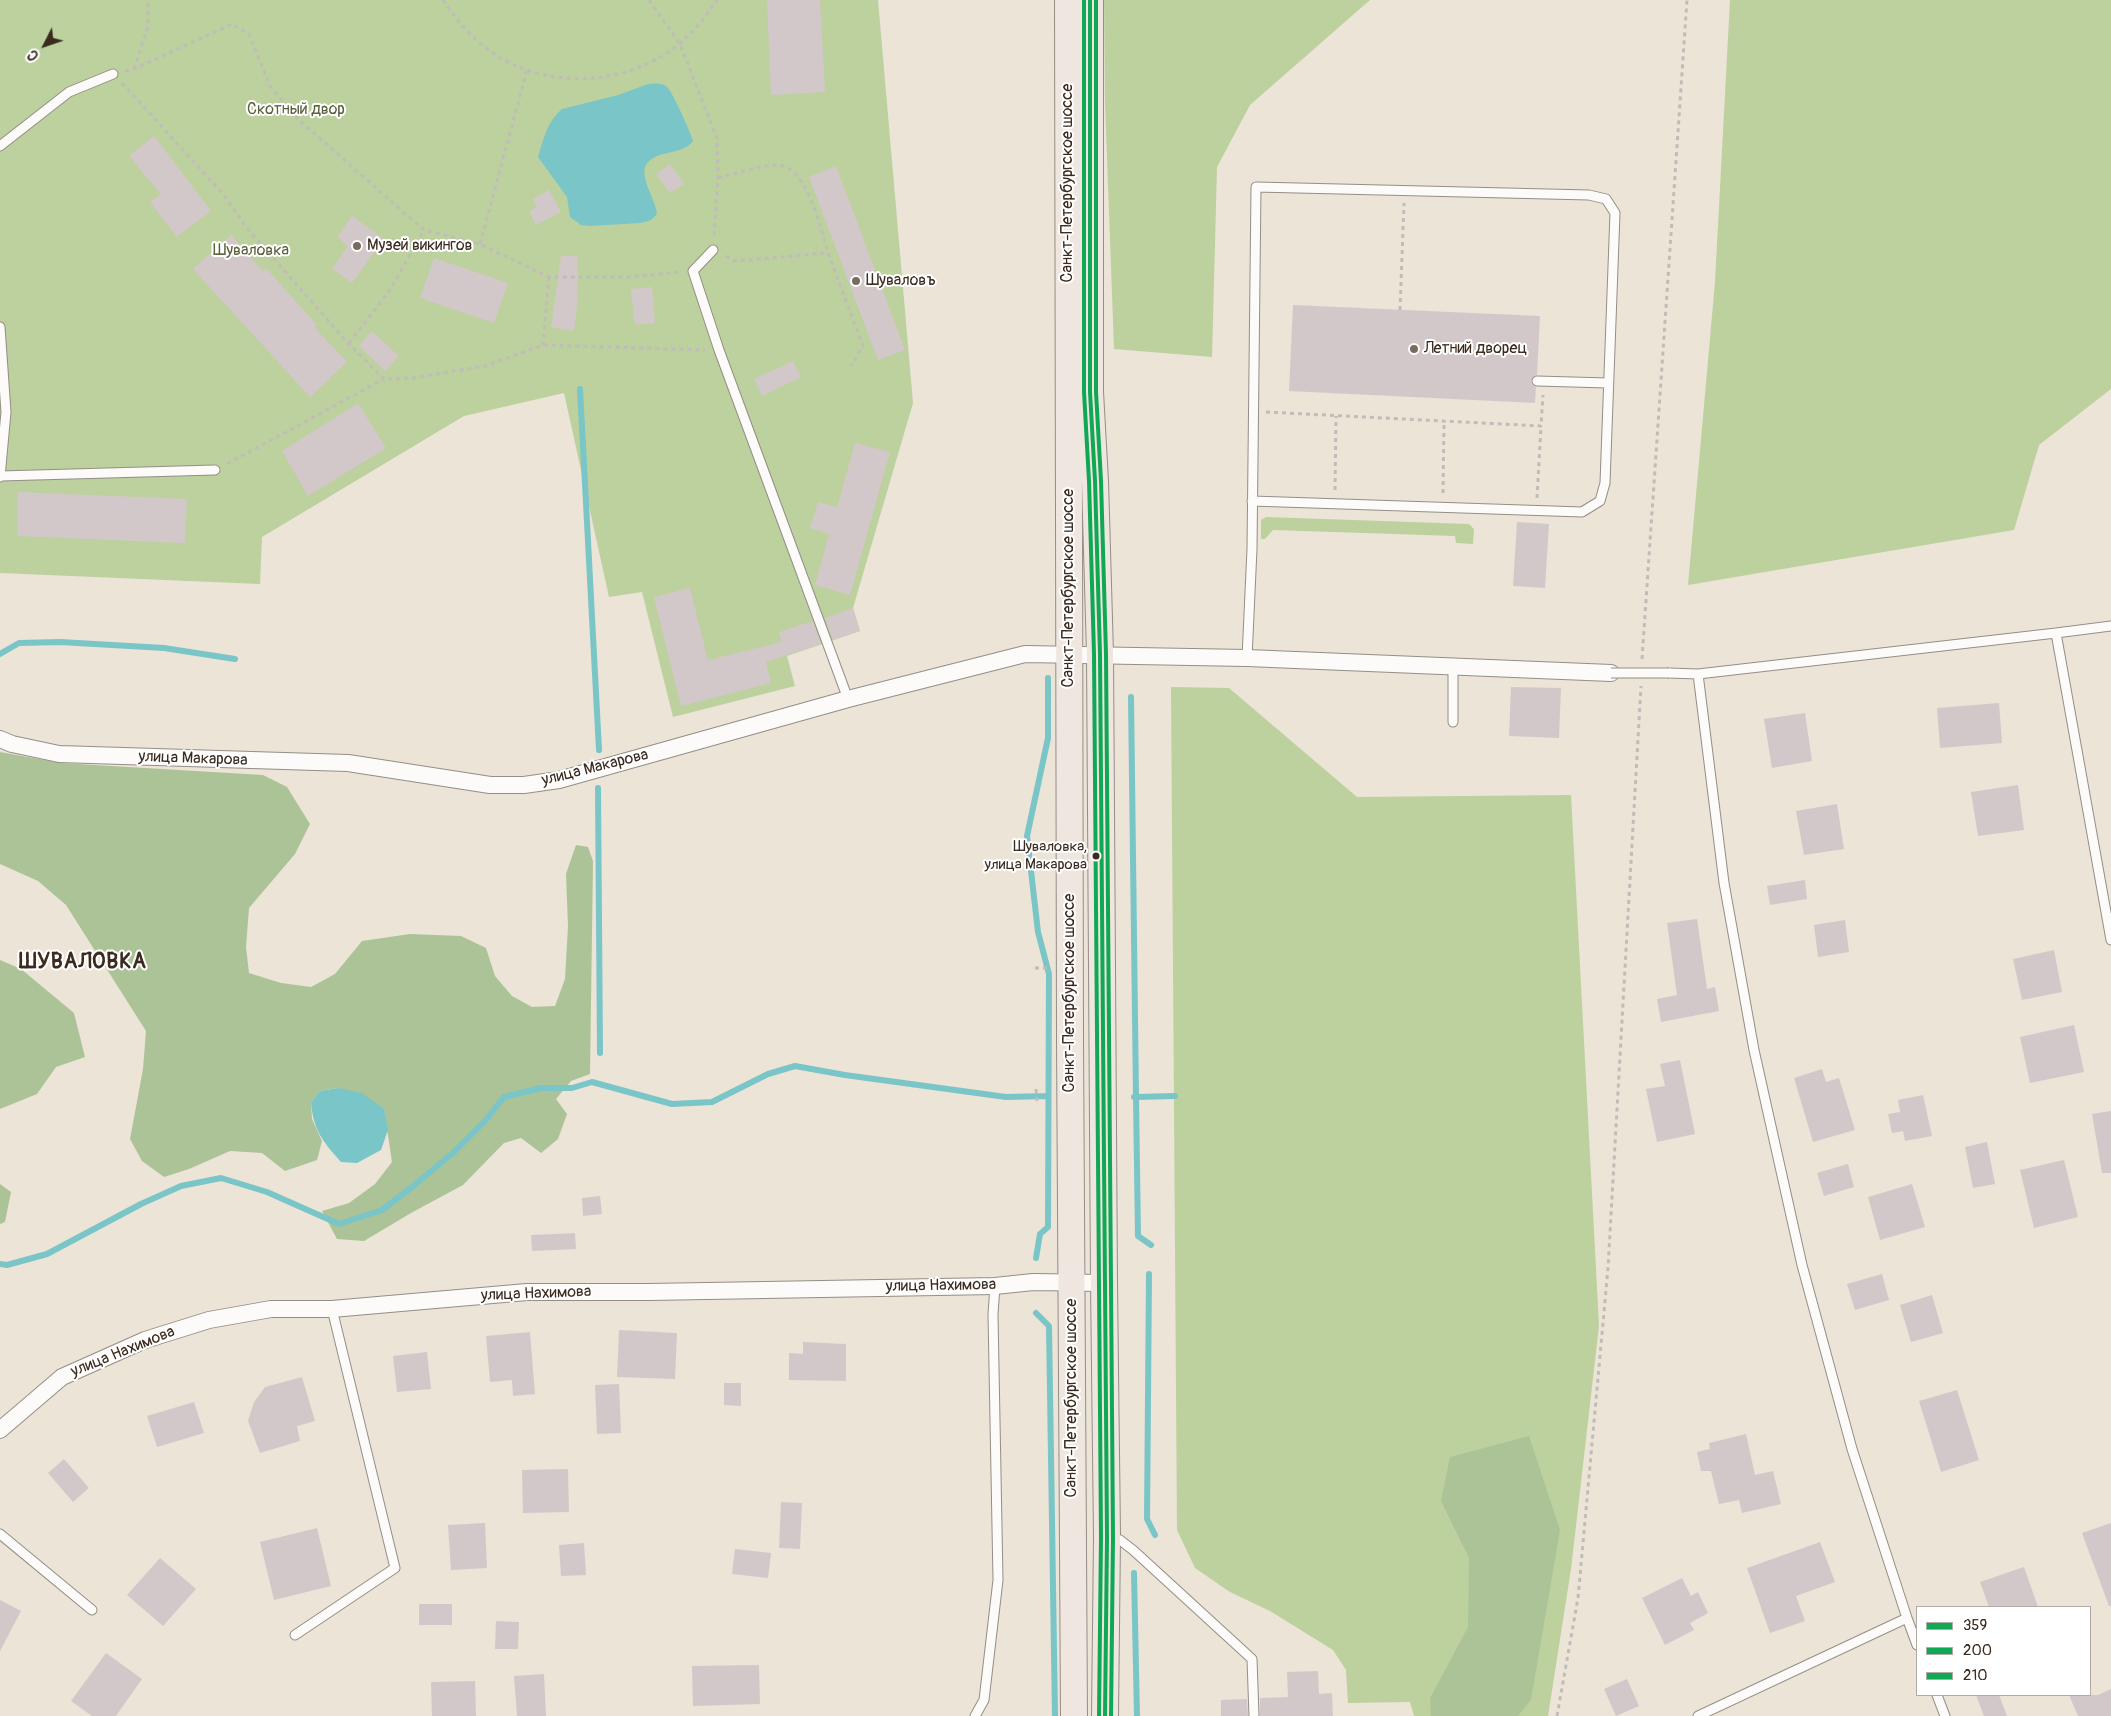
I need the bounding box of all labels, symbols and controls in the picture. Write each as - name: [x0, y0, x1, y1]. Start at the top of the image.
- north arrow: [20, 20, 70, 70]
- text: С: [24, 46, 43, 64]
- street label: Санкт-Петербургское шоссе: [1058, 84, 1078, 282]
- park label: Скотный двор: [247, 100, 345, 120]
- place label: Музей викингов: [367, 236, 472, 256]
- marker: Музей викингов: [351, 240, 363, 252]
- park label: Шуваловка: [213, 241, 289, 261]
- place label: Шуваловъ: [866, 271, 936, 291]
- marker: Шуваловъ: [850, 275, 862, 287]
- place label: Летний дворец: [1424, 339, 1527, 359]
- marker: Летний дворец: [1408, 343, 1420, 355]
- street label: Санкт-Петербургское шоссе: [1059, 489, 1079, 687]
- street label: улица Макарова: [540, 745, 650, 791]
- street label: улица Макарова: [138, 747, 248, 771]
- place label: Шуваловка, улица Макарова: [984, 838, 1087, 873]
- marker: Шуваловка, улица Макарова: [1091, 851, 1101, 861]
- street label: Санкт-Петербургское шоссе: [1060, 894, 1080, 1092]
- district label: ШУВАЛОВКА: [18, 950, 148, 976]
- street label: улица Нахимова: [886, 1275, 996, 1297]
- street label: улица Нахимова: [480, 1282, 592, 1306]
- street label: Санкт-Петербургское шоссе: [1062, 1299, 1082, 1497]
- street label: улица Нахимова: [68, 1322, 178, 1382]
- legend: [1916, 1606, 2091, 1696]
- text: 359: [1963, 1616, 1987, 1635]
- text: 200: [1963, 1641, 1992, 1660]
- text: 210: [1963, 1666, 1988, 1685]

